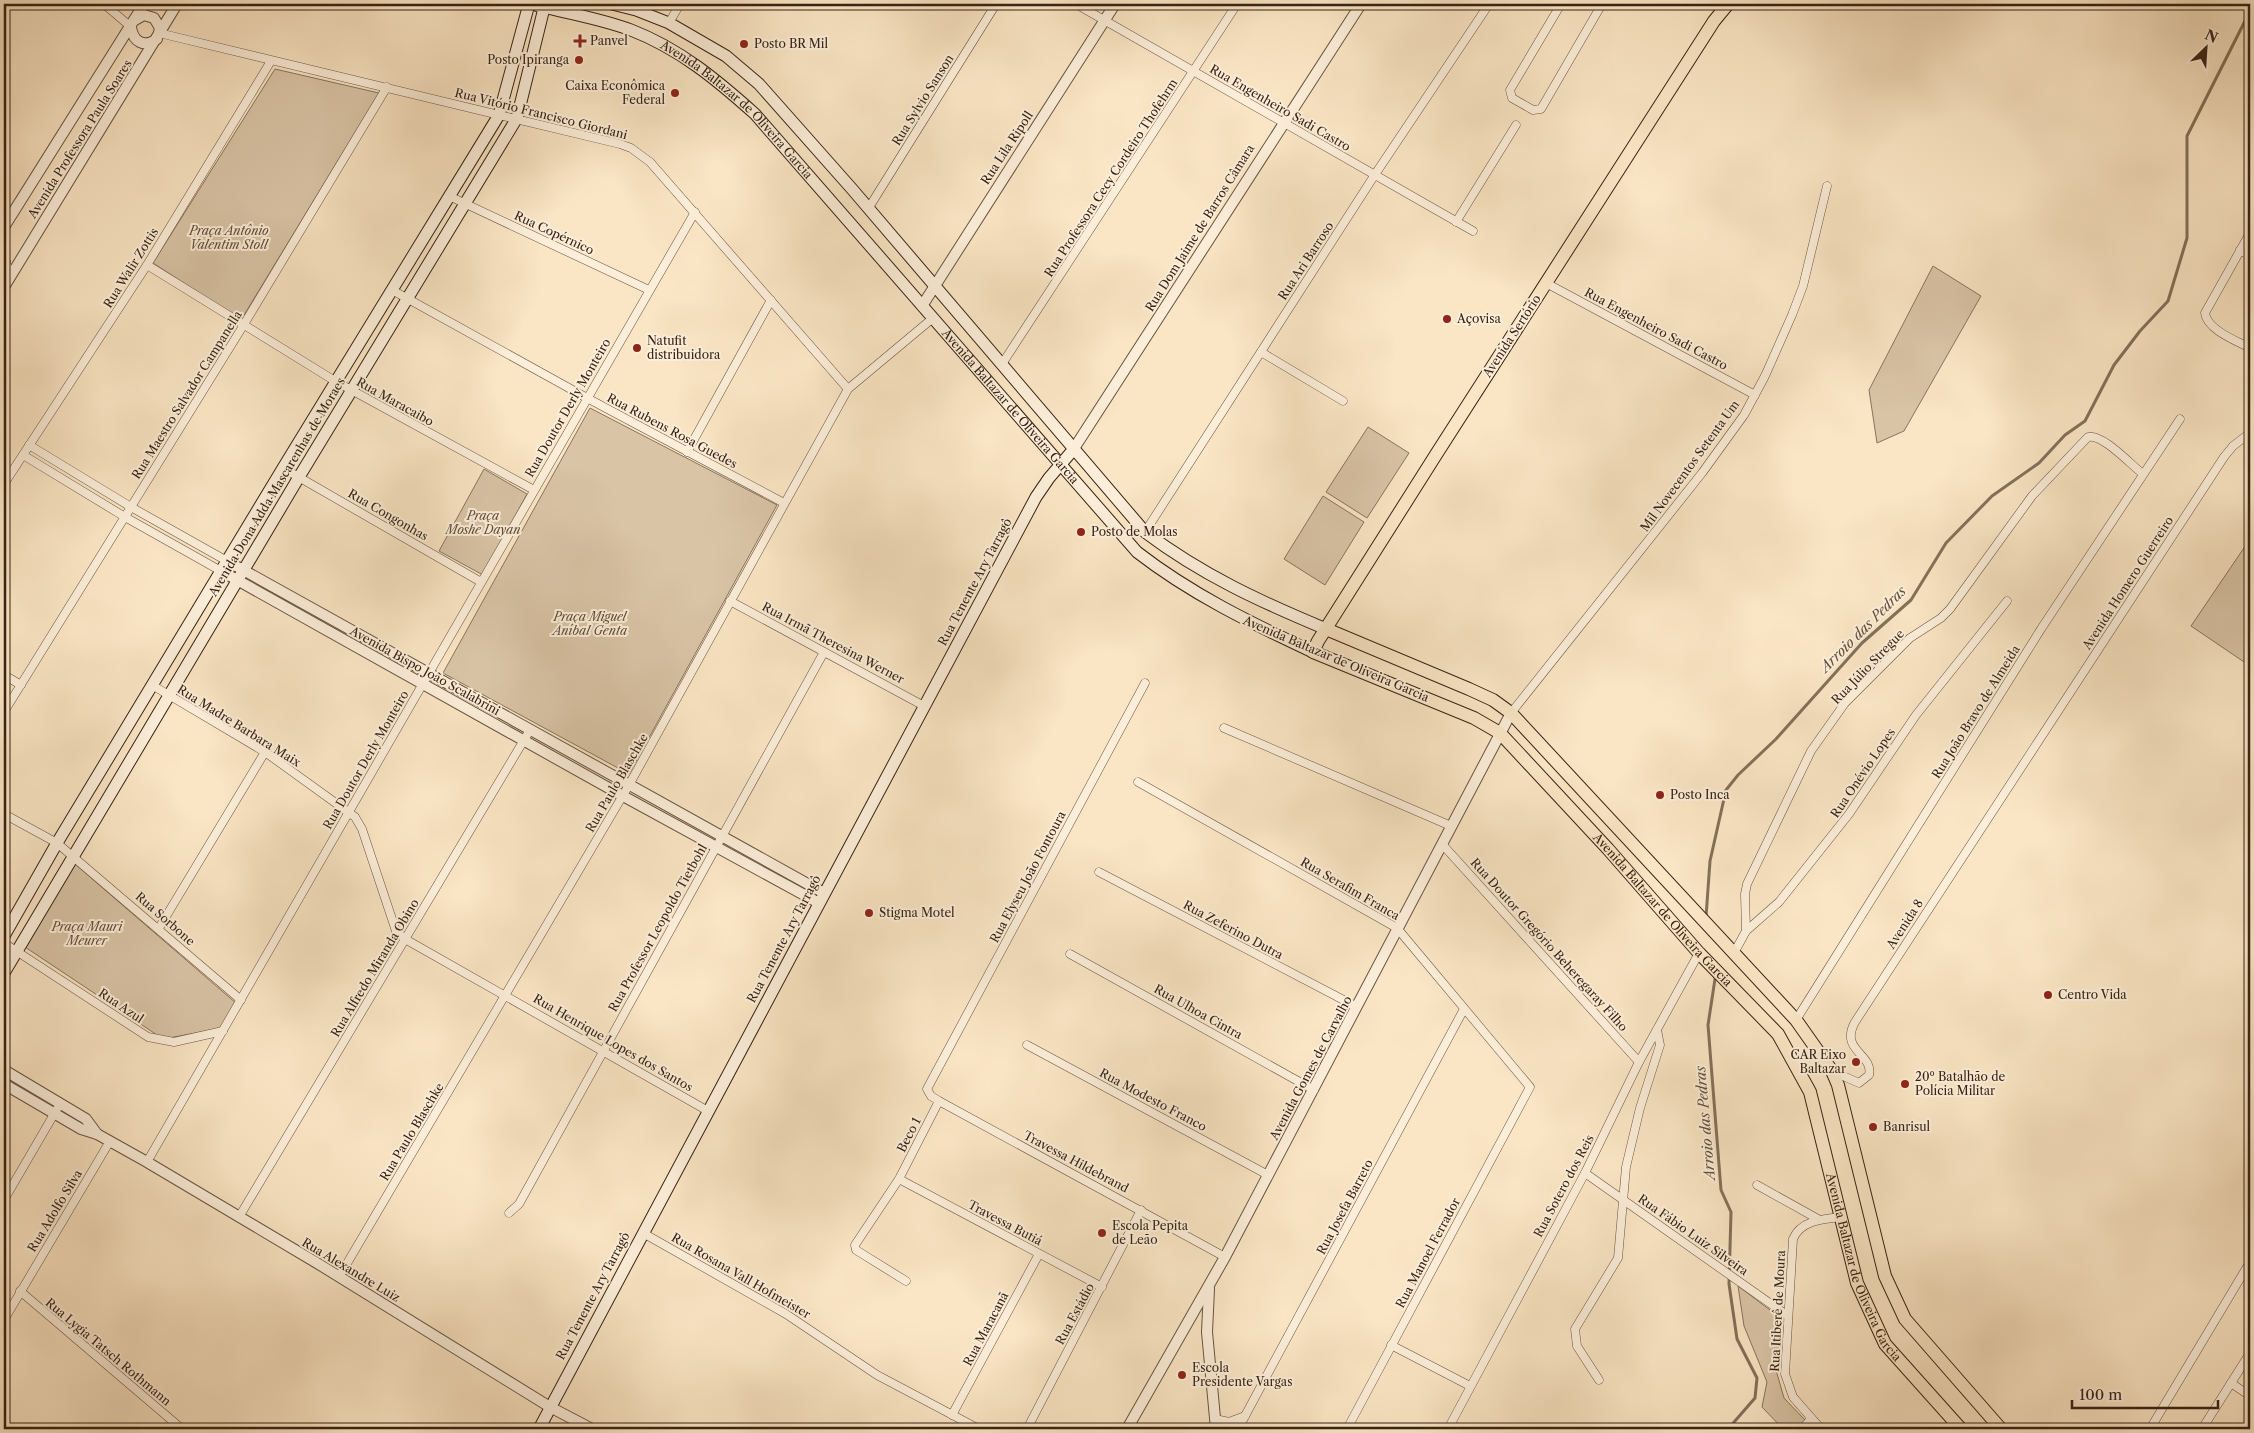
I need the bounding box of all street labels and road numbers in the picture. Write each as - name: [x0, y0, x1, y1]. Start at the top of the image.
- street label: Avenida Baltazar de Oliveira Garcia: [657, 36, 816, 182]
- street label: Rua Sylvio Sanson: [889, 51, 957, 148]
- street label: Avenida Professora Paula Soares: [24, 57, 135, 222]
- street label: Rua Engenheiro Sadi Castro: [1207, 61, 1353, 154]
- street label: Rua Professora Cecy Cordeiro Thofehrm: [1041, 76, 1180, 280]
- street label: Rua Vitório Francisco Giordani: [453, 85, 629, 142]
- street label: Rua Lila Ripoll: [977, 108, 1036, 187]
- street label: Rua Dom Jaime de Barros Câmara: [1142, 141, 1258, 314]
- street label: Rua Copérnico: [512, 208, 596, 258]
- street label: Rua Ari Barroso: [1275, 219, 1337, 303]
- street label: Rua Walir Zottis: [100, 225, 161, 311]
- street label: Rua Engenheiro Sadi Castro: [1582, 284, 1730, 373]
- street label: Avenida Sertório: [1479, 292, 1544, 381]
- street label: Rua Maestro Salvador Campanella: [128, 307, 245, 482]
- street label: Avenida Baltazar de Oliveira Garcia: [938, 325, 1083, 487]
- street label: Rua Doutor Derly Monteiro: [522, 336, 613, 480]
- street label: Rua Maracaibo: [354, 374, 437, 429]
- street label: Avenida Dona Adda Mascarenhas de Moraes: [205, 375, 348, 600]
- street label: Rua Rubens Rosa Guedes: [605, 390, 740, 471]
- street label: Mil Novecentos Setenta Um: [1637, 397, 1742, 534]
- street label: Rua Congonhas: [346, 486, 431, 544]
- street label: Avenida Homero Guerreiro: [2078, 513, 2176, 653]
- street label: Rua Tenente Ary Tarragô: [934, 515, 1015, 648]
- street label: Rua Irmã Theresina Werner: [760, 599, 907, 686]
- street label: Avenida Baltazar de Oliveira Garcia: [1240, 612, 1432, 705]
- street label: Avenida Bispo João Scalabrini: [347, 622, 503, 718]
- street label: Rua Júlio Stregue: [1828, 626, 1907, 707]
- street label: Rua João Bravo de Almeida: [1928, 642, 2023, 781]
- street label: Rua Madre Barbara Maix: [175, 681, 304, 770]
- street label: Rua Doutor Derly Monteiro: [320, 688, 411, 832]
- street label: Rua Onévio Lopes: [1827, 725, 1898, 820]
- street label: Rua Paulo Blaschke: [582, 730, 651, 835]
- street label: Rua Elyseu João Fontoura: [986, 808, 1069, 945]
- street label: Avenida Baltazar de Oliveira Garcia: [1589, 829, 1736, 990]
- street label: Rua Professor Leopoldo Tietbohl: [605, 841, 710, 1014]
- street label: Rua Serafim Franca: [1298, 854, 1403, 923]
- street label: Rua Doutor Gregório Beheregaray Filho: [1468, 855, 1631, 1034]
- street label: Rua Tenente Ary Tarragô: [743, 872, 824, 1005]
- street label: Rua Sorbone: [132, 889, 198, 949]
- street label: Rua Alfredo Miranda Obino: [327, 896, 422, 1039]
- street label: Avenida 8: [1882, 896, 1926, 952]
- street label: Rua Zeferino Dutra: [1181, 897, 1286, 962]
- street label: Rua Ulhoa Cintra: [1151, 981, 1246, 1042]
- street label: Rua Azul: [96, 985, 147, 1026]
- street label: Rua Henrique Lopes dos Santos: [531, 991, 696, 1094]
- street label: Avenida Gomes de Carvalho: [1266, 993, 1355, 1143]
- street label: Rua Modesto Franco: [1097, 1065, 1209, 1134]
- street label: Rua Paulo Blaschke: [376, 1080, 447, 1183]
- street label: Beco 1: [893, 1115, 924, 1155]
- street label: Travessa Hildebrand: [1021, 1127, 1132, 1196]
- street label: Rua Sotero dos Reis: [1530, 1132, 1597, 1240]
- street label: Rua Josefa Barreto: [1313, 1157, 1376, 1257]
- street label: Rua Adolfo Silva: [24, 1166, 85, 1255]
- street label: Avenida Baltazar de Oliveira Garcia: [1823, 1170, 1905, 1365]
- street label: Rua Fábio Luiz Silveira: [1635, 1191, 1752, 1279]
- street label: Rua Manoel Ferrador: [1392, 1195, 1463, 1310]
- street label: Travessa Butiá: [966, 1197, 1046, 1249]
- street label: Rua Tenente Ary Tarragô: [552, 1229, 633, 1362]
- street label: Rua Rosana Vall Hofmeister: [669, 1230, 813, 1322]
- street label: Rua Alexandre Luiz: [299, 1234, 403, 1305]
- street label: Rua Itiberê de Moura: [1767, 1249, 1788, 1372]
- street label: Rua Estádio: [1052, 1280, 1097, 1347]
- street label: Rua Maracanã: [960, 1289, 1012, 1368]
- street label: Rua Lygia Tatsch Rothmann: [43, 1295, 174, 1409]

